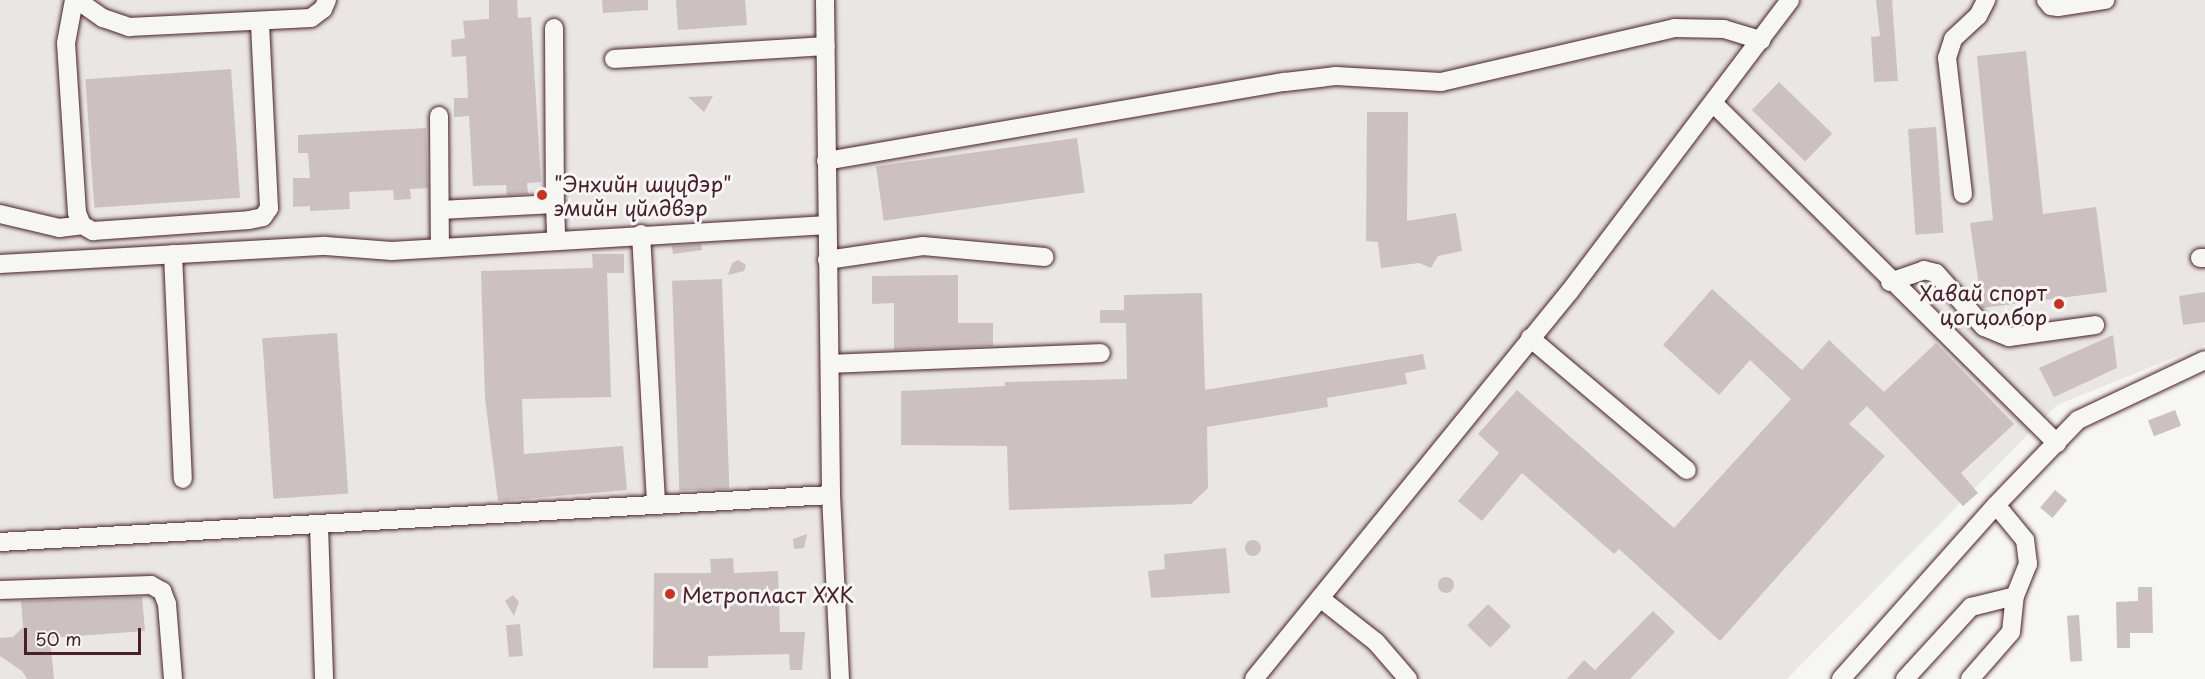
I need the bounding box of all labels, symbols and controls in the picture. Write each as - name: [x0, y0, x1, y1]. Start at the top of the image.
- place label: "Энхийн шүүдэр" эмийн үйлдвэр: [554, 170, 733, 220]
- marker: "Энхийн шүүдэр" эмийн үйлдвэр: [535, 188, 549, 202]
- place label: Хавай спорт цогцолбор: [1920, 279, 2047, 329]
- marker: Хавай спорт цогцолбор: [2052, 297, 2066, 311]
- place label: Метропласт ХХК: [682, 581, 854, 607]
- marker: Метропласт ХХК: [663, 587, 677, 601]
- scale bar: [27, 616, 144, 654]
- text: 50 m: [35, 625, 82, 652]

